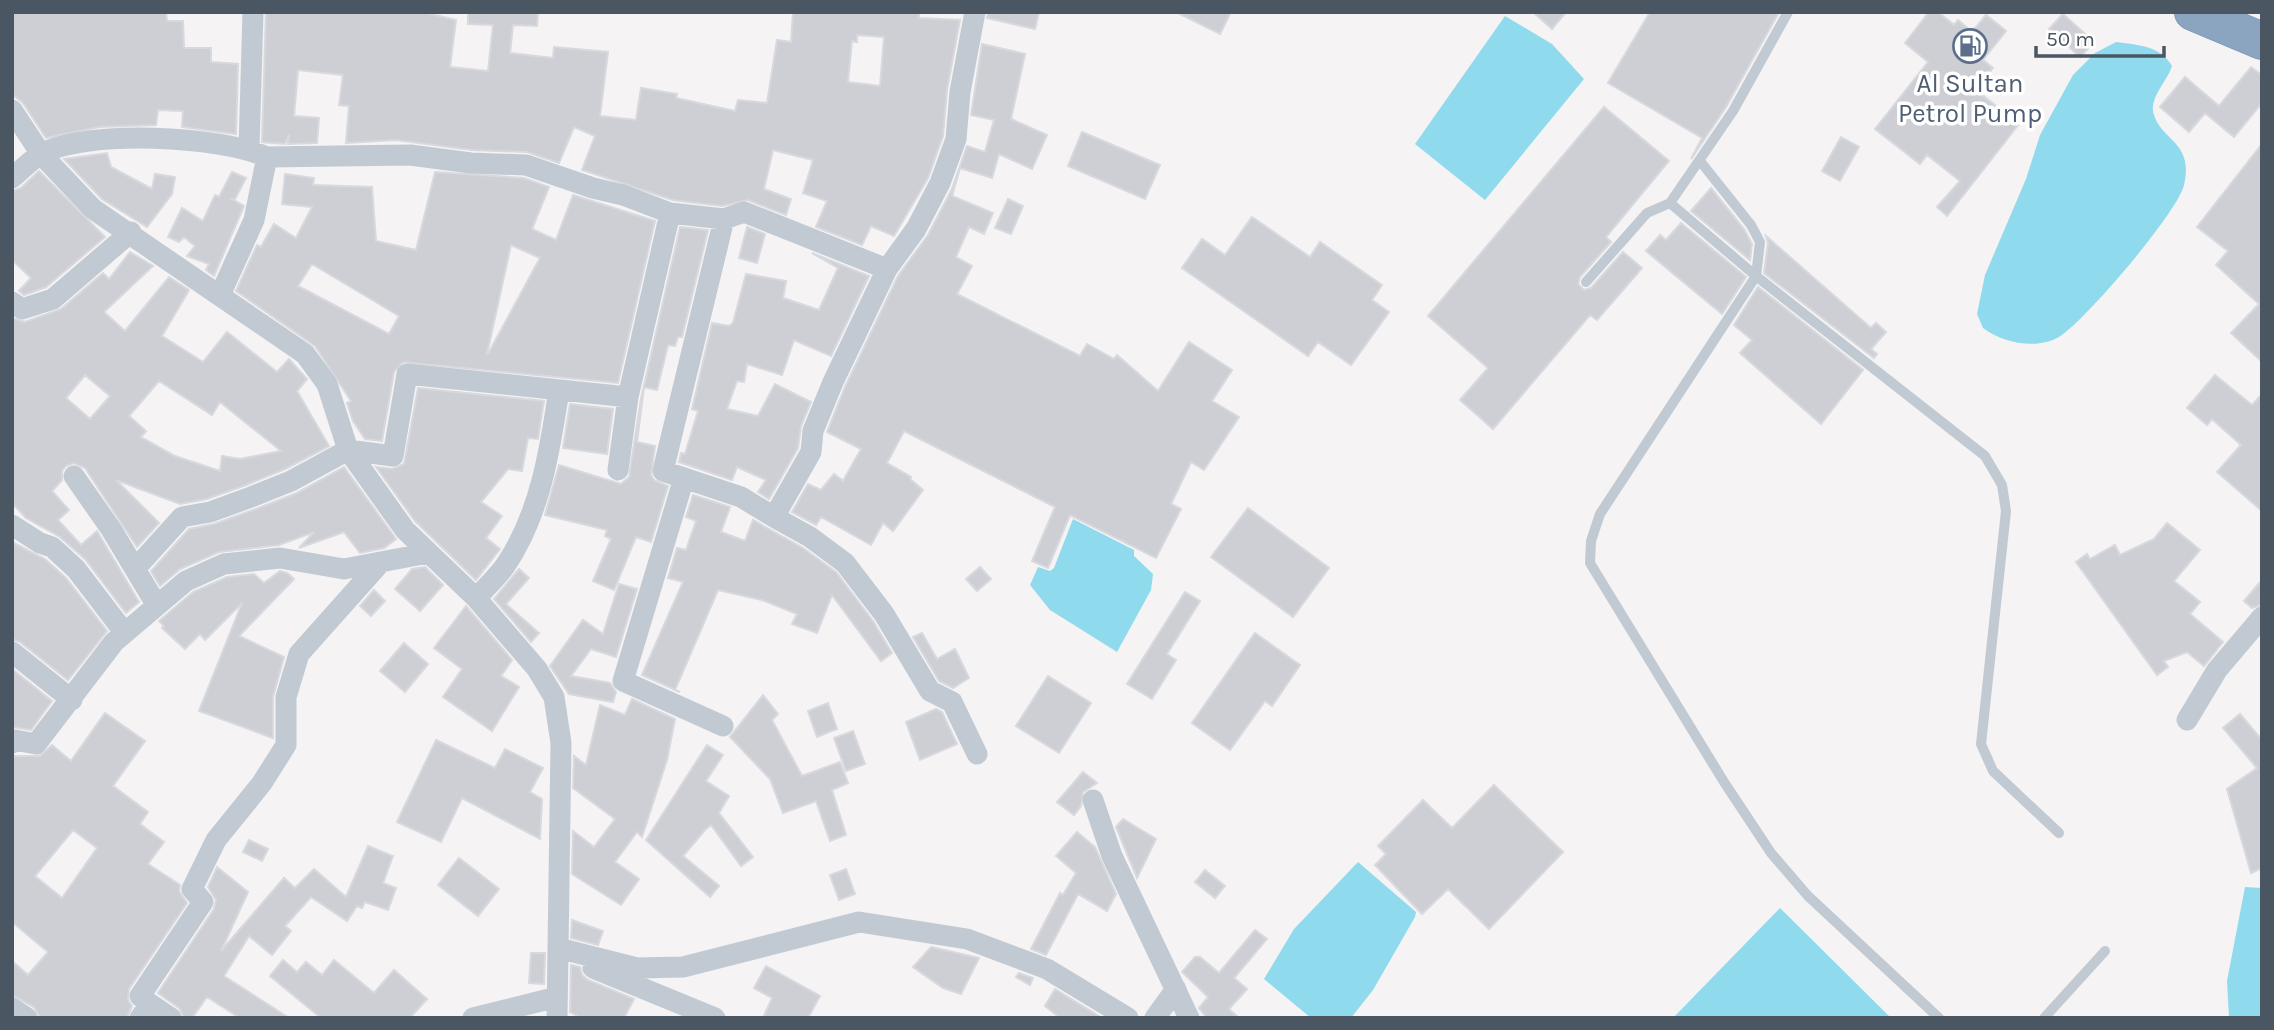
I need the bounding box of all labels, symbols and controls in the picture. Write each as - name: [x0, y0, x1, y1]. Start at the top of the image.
- scale bar: [2036, 14, 2164, 58]
- fuel station icon: Al Sultan Petrol Pump: [1951, 27, 1989, 65]
- text: 50 m: [2046, 27, 2095, 51]
- place label: Al Sultan Petrol Pump: [1898, 68, 2042, 129]

